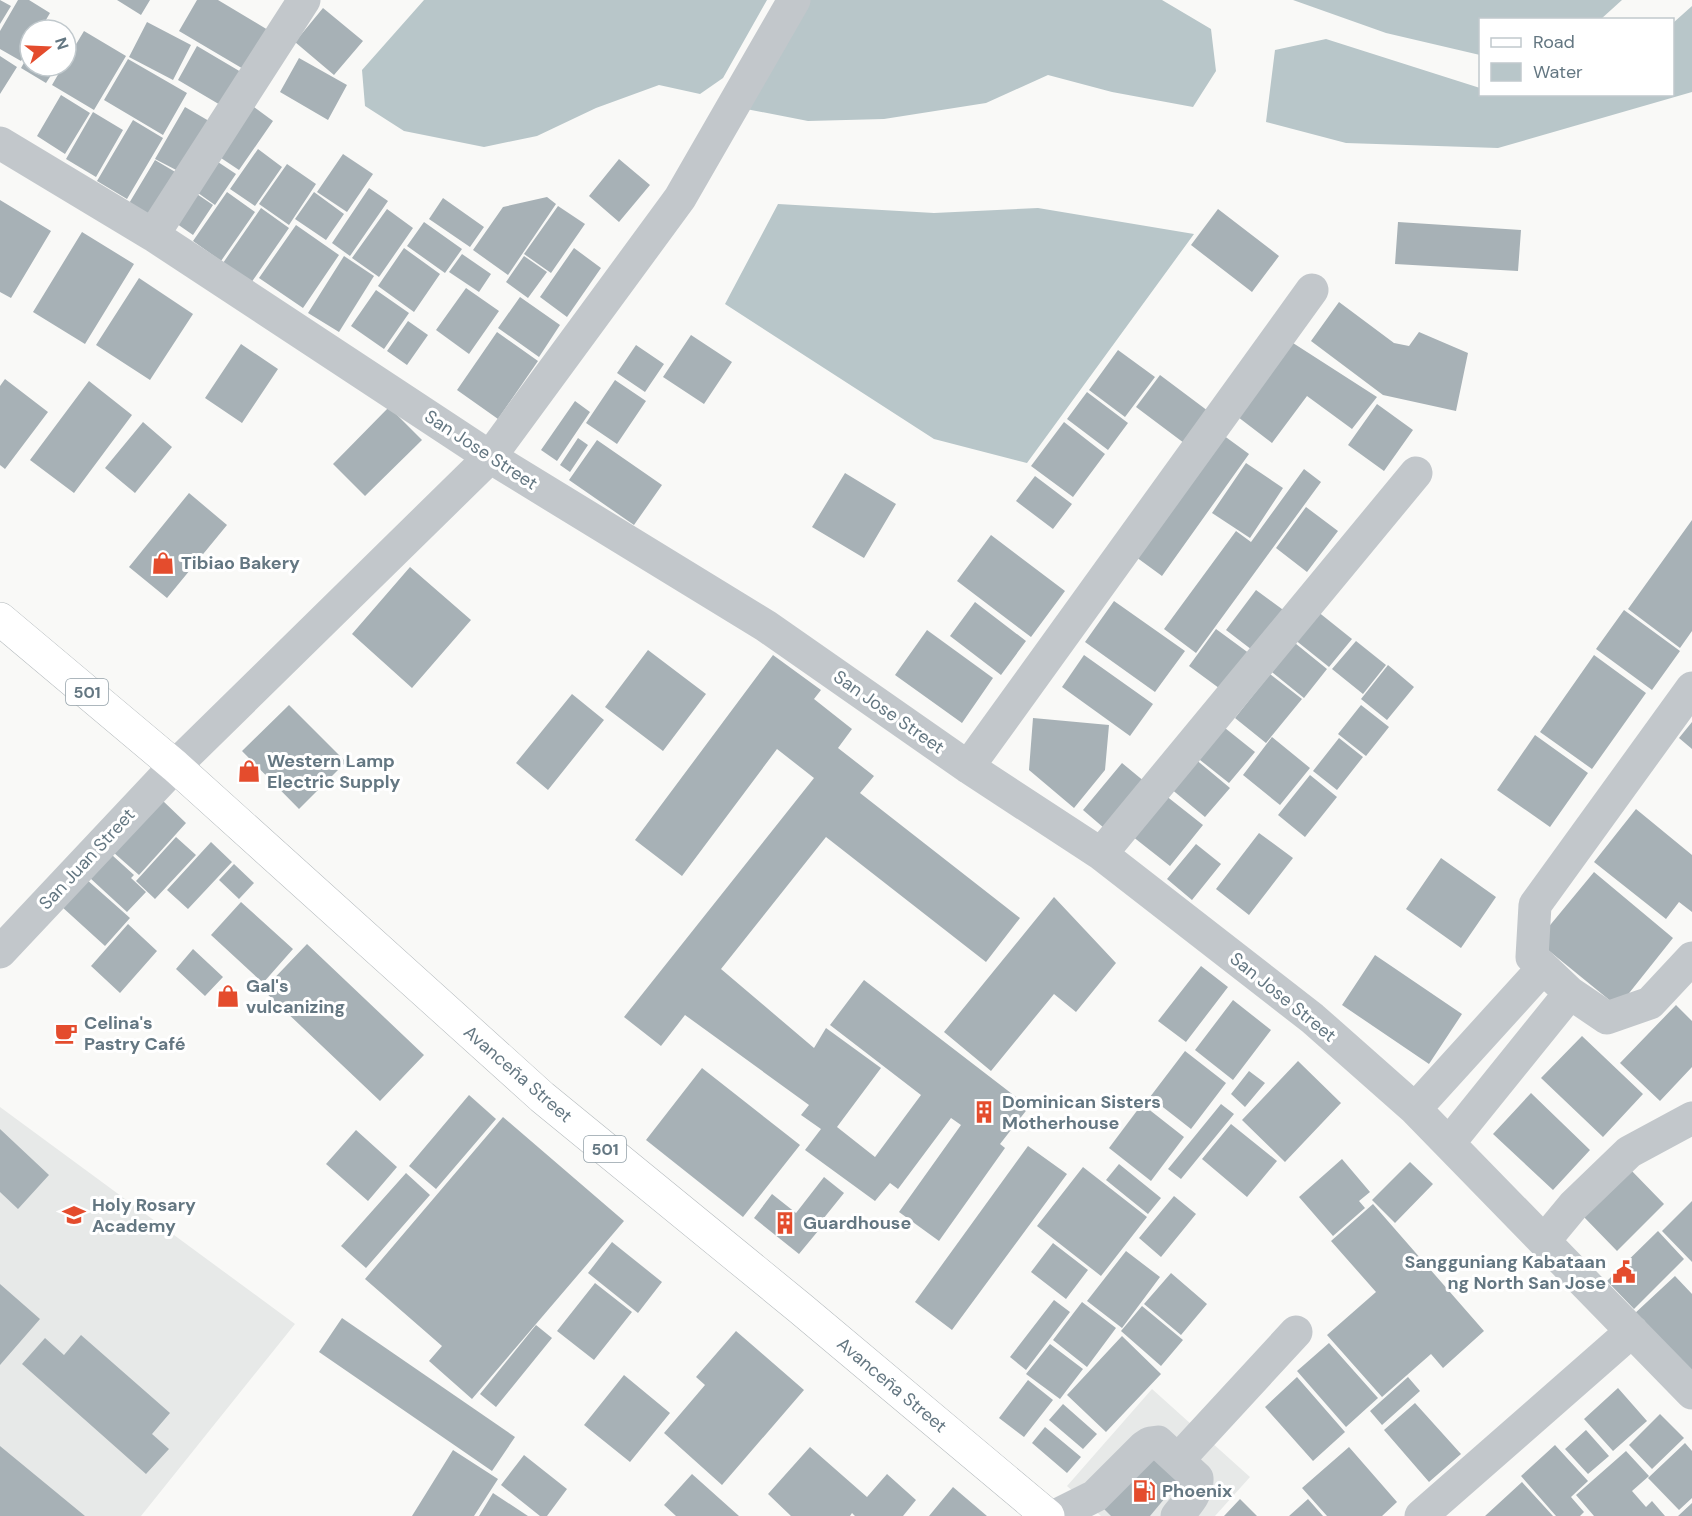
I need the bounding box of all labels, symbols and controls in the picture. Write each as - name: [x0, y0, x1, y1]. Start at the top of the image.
- north arrow: [18, 18, 78, 78]
- legend: [1479, 18, 1674, 96]
- text: Road: [1533, 30, 1575, 54]
- text: N: [50, 35, 74, 52]
- text: Water: [1533, 60, 1583, 84]
- street label: San Jose Street: [420, 405, 542, 495]
- shop icon: Tibiao Bakery: [150, 550, 176, 576]
- place label: Tibiao Bakery: [181, 551, 300, 575]
- street label: San Jose Street: [829, 665, 949, 759]
- road number: 501: [66, 679, 108, 705]
- place label: Western Lamp Electric Supply: [267, 749, 401, 794]
- shop icon: Western Lamp Electric Supply: [236, 758, 262, 784]
- street label: San Juan Street: [34, 803, 140, 915]
- street label: San Jose Street: [1225, 947, 1341, 1047]
- place label: Gal's vulcanizing: [246, 974, 345, 1019]
- shop icon: Gal's vulcanizing: [215, 983, 241, 1009]
- place label: Celina's Pastry Café: [84, 1011, 186, 1056]
- cafe icon: Celina's Pastry Café: [53, 1020, 79, 1046]
- street label: Avanceña Street: [459, 1020, 577, 1128]
- place label: Dominican Sisters Motherhouse: [1002, 1090, 1161, 1135]
- building icon: Dominican Sisters Motherhouse: [971, 1099, 997, 1125]
- road number: 501: [584, 1136, 626, 1162]
- place label: Holy Rosary Academy: [92, 1193, 196, 1238]
- school or university icon: Holy Rosary Academy: [61, 1202, 87, 1228]
- building icon: Guardhouse: [772, 1210, 798, 1236]
- place label: Guardhouse: [803, 1211, 911, 1235]
- place label: Sangguniang Kabataan ng North San Jose: [1404, 1250, 1606, 1295]
- public building icon: Sangguniang Kabataan ng North San Jose: [1611, 1259, 1637, 1285]
- street label: Avanceña Street: [832, 1332, 952, 1438]
- fuel station icon: Phoenix: [1131, 1478, 1157, 1504]
- place label: Phoenix: [1162, 1479, 1232, 1503]

